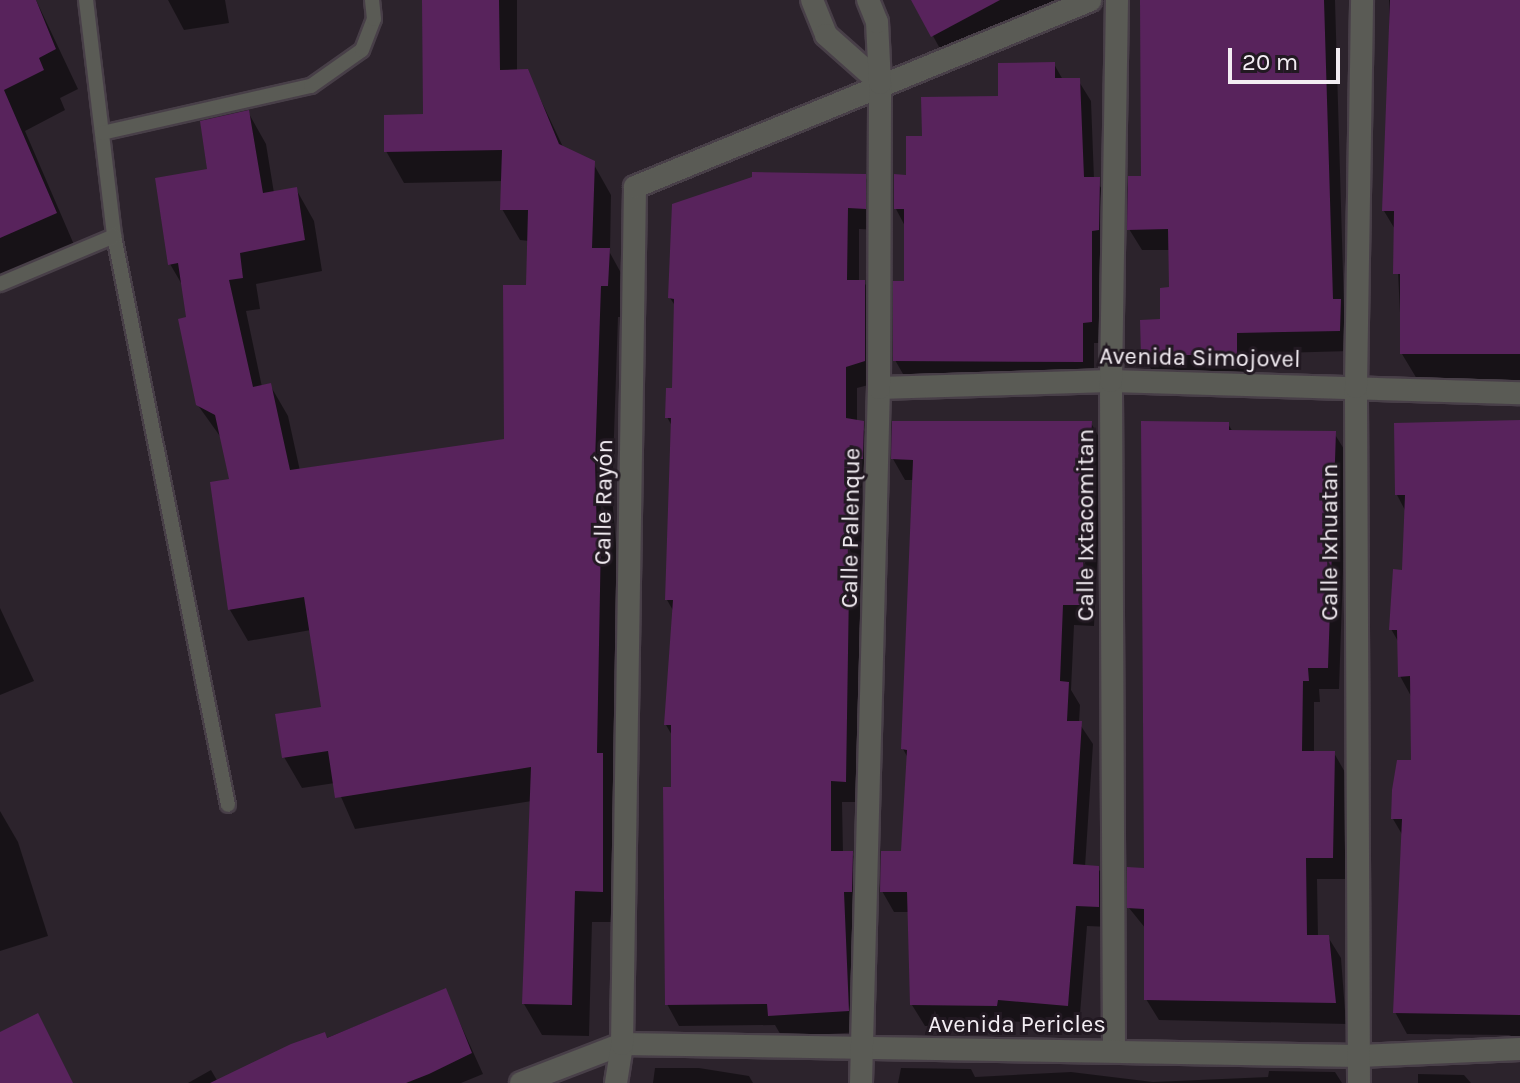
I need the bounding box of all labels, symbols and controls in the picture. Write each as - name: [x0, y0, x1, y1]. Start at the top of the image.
- scale bar: [1232, 32, 1344, 82]
- text: 20 m: [1242, 48, 1298, 76]
- street label: Avenida Simojovel: [1099, 342, 1301, 374]
- street label: Calle Ixtacomitan: [1072, 429, 1100, 621]
- street label: Calle Rayón: [589, 439, 619, 565]
- street label: Calle Palenque: [835, 448, 867, 608]
- street label: Calle Ixhuatan: [1316, 463, 1344, 621]
- street label: Avenida Pericles: [928, 1011, 1106, 1039]

